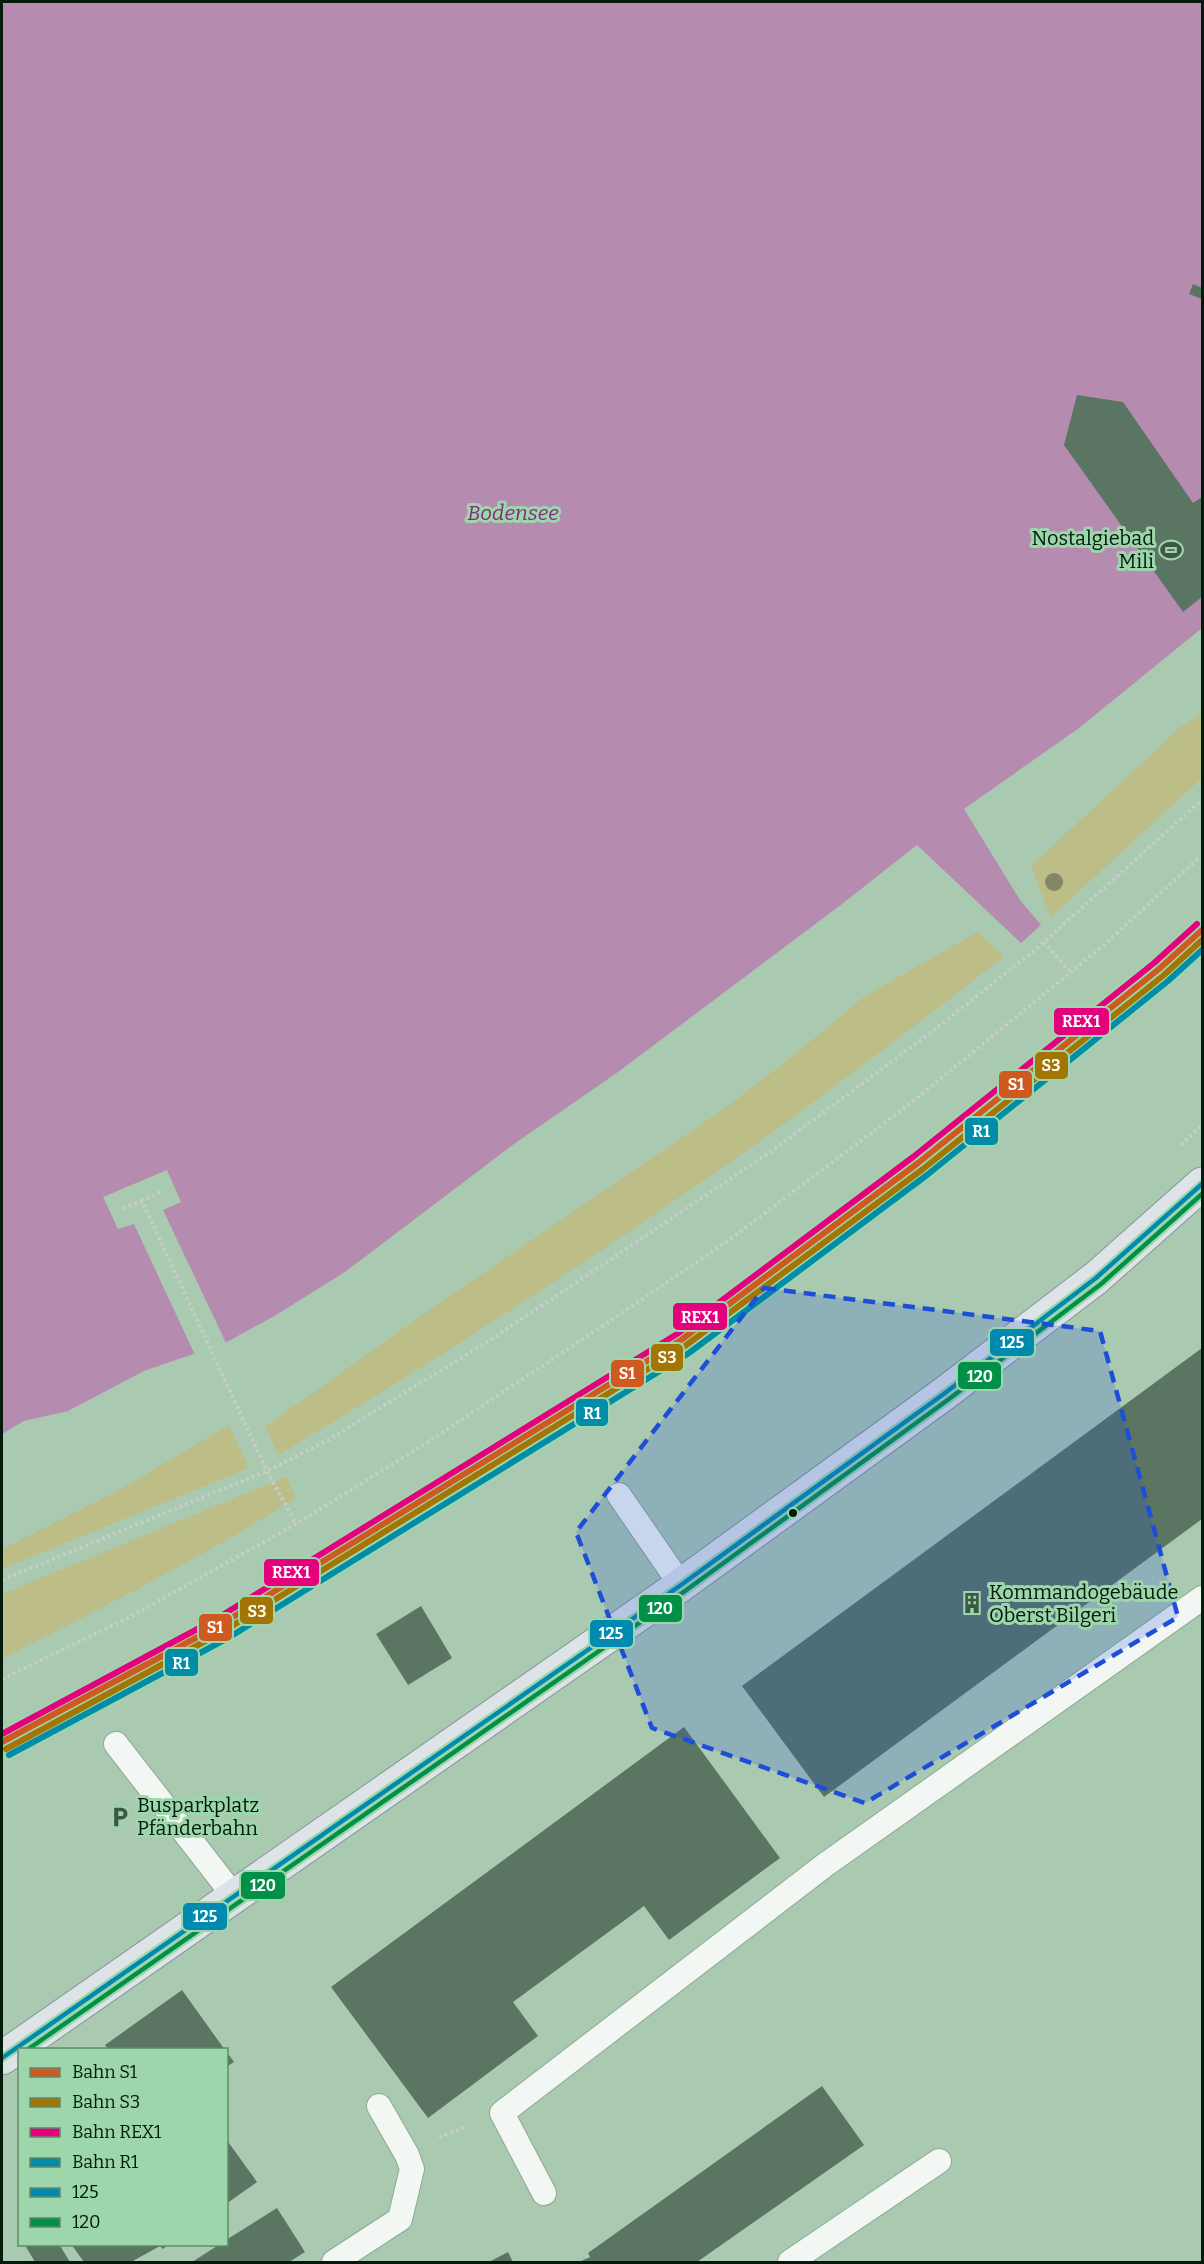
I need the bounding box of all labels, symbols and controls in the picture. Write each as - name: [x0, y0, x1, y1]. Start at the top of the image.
- water label: Bodensee: [467, 500, 559, 526]
- place label: Nostalgiebad Mili: [1032, 526, 1154, 573]
- sports icon: Nostalgiebad Mili: [1159, 538, 1183, 562]
- line badge: REX1: [1053, 1007, 1110, 1036]
- text: REX1: [1062, 1012, 1100, 1031]
- line badge: S3: [1034, 1051, 1069, 1080]
- text: S3: [1042, 1056, 1060, 1075]
- line badge: S1: [998, 1070, 1033, 1099]
- text: S1: [1008, 1075, 1024, 1094]
- line badge: R1: [964, 1117, 999, 1146]
- text: R1: [972, 1122, 990, 1141]
- line badge: REX1: [672, 1302, 728, 1331]
- text: REX1: [681, 1308, 719, 1327]
- line badge: 125: [989, 1328, 1035, 1357]
- text: 125: [1000, 1333, 1025, 1352]
- line badge: S3: [650, 1343, 684, 1372]
- text: S3: [658, 1348, 676, 1367]
- line badge: S1: [610, 1359, 645, 1388]
- line badge: 120: [957, 1361, 1002, 1390]
- text: S1: [619, 1364, 635, 1383]
- text: 120: [967, 1367, 993, 1386]
- line badge: R1: [575, 1398, 609, 1427]
- text: R1: [583, 1404, 601, 1423]
- unlabelled marker: [787, 1507, 799, 1519]
- line badge: REX1: [263, 1558, 320, 1587]
- text: REX1: [272, 1563, 310, 1582]
- place label: Kommandogebäude Oberst Bilgeri: [989, 1580, 1179, 1627]
- building icon: Kommandogebäude Oberst Bilgeri: [960, 1591, 984, 1615]
- line badge: 120: [638, 1594, 683, 1623]
- line badge: S3: [239, 1596, 274, 1625]
- text: 120: [647, 1599, 673, 1618]
- text: S3: [248, 1602, 266, 1621]
- line badge: S1: [198, 1613, 233, 1642]
- text: S1: [207, 1618, 223, 1637]
- line badge: 125: [589, 1619, 634, 1648]
- text: 125: [599, 1624, 624, 1643]
- line badge: R1: [164, 1648, 199, 1677]
- text: R1: [172, 1654, 190, 1673]
- place label: Busparkplatz Pfänderbahn: [137, 1793, 259, 1840]
- parking icon: Busparkplatz Pfänderbahn: [108, 1805, 132, 1829]
- line badge: 120: [240, 1871, 286, 1900]
- text: 120: [250, 1876, 276, 1895]
- line badge: 125: [182, 1902, 228, 1931]
- text: 125: [193, 1907, 218, 1926]
- legend: [18, 2048, 228, 2246]
- text: Bahn S1: [72, 2061, 138, 2083]
- text: Bahn S3: [72, 2091, 140, 2113]
- text: Bahn REX1: [72, 2121, 162, 2143]
- text: Bahn R1: [72, 2151, 139, 2173]
- text: 125: [72, 2181, 99, 2203]
- text: 120: [72, 2211, 101, 2233]

